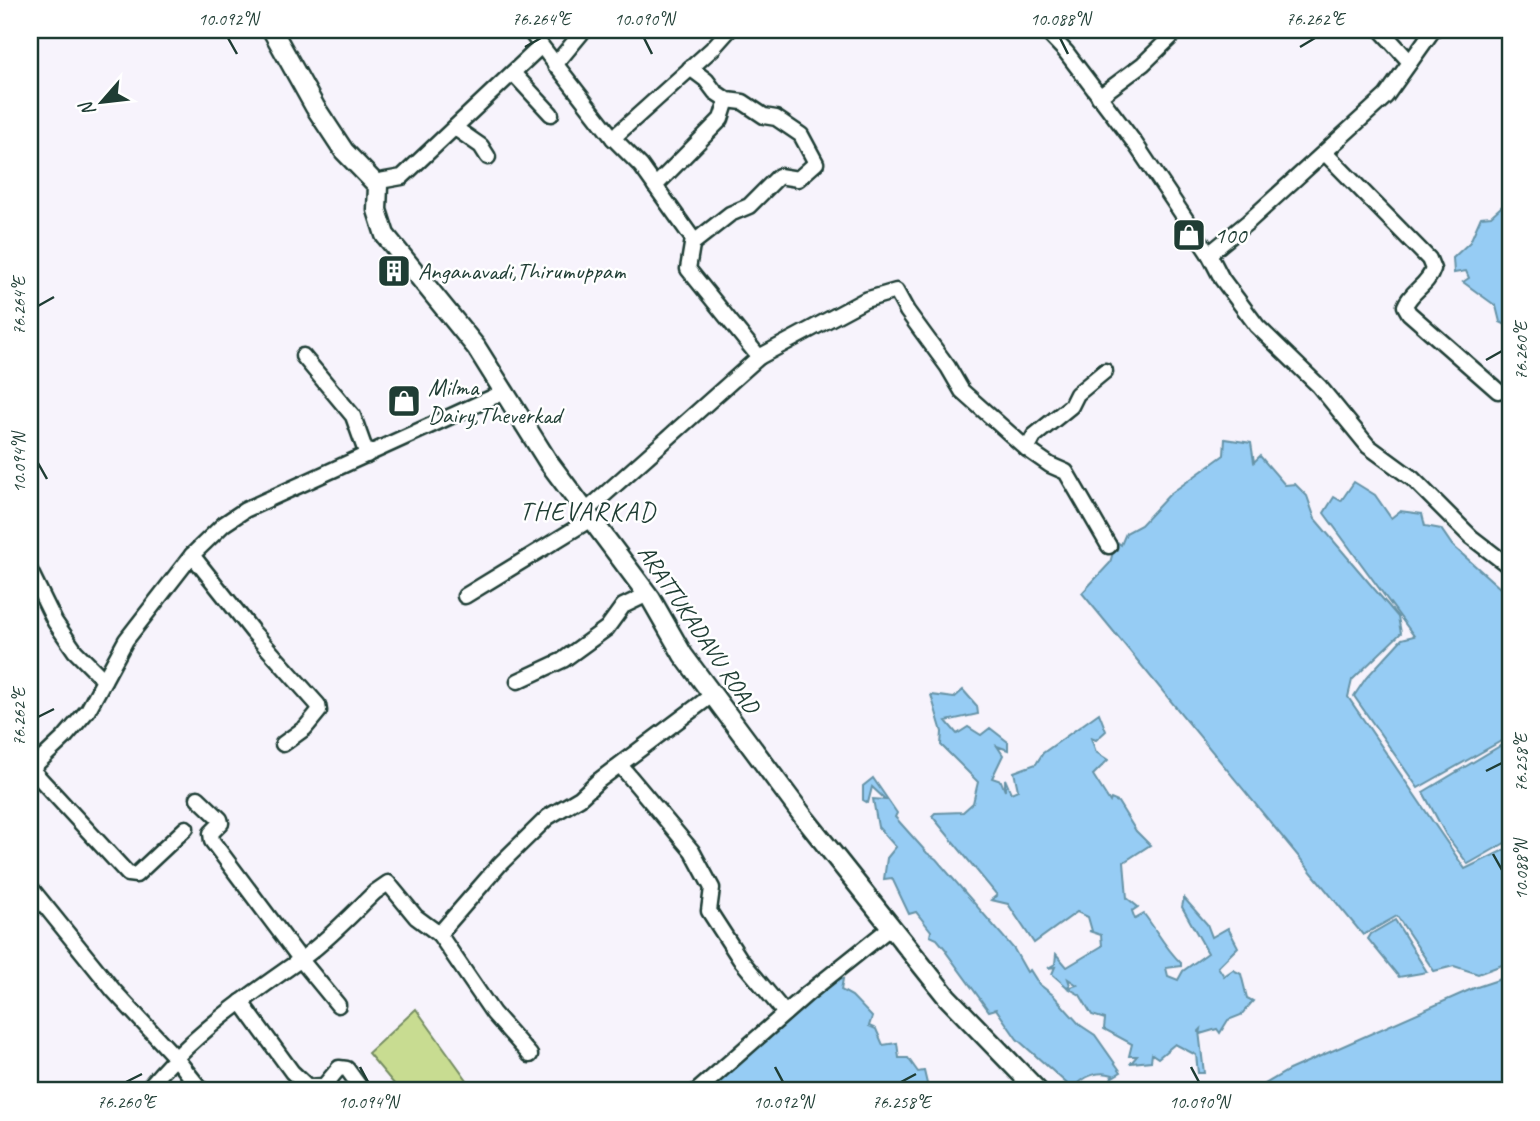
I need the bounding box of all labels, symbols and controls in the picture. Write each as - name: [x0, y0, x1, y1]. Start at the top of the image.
- text: 10.092°N: [198, 8, 261, 30]
- text: 76.264°E: [512, 8, 573, 30]
- text: 10.090°N: [614, 8, 677, 30]
- text: 10.088°N: [1030, 8, 1093, 30]
- text: 76.262°E: [1286, 8, 1347, 30]
- north arrow: [66, 66, 136, 136]
- text: N: [73, 96, 101, 120]
- shop icon: 100: [1170, 216, 1208, 254]
- place label: 100: [1214, 220, 1249, 250]
- building icon: Anganavadi,Thirumuppam: [375, 252, 413, 290]
- place label: Anganavadi,Thirumuppam: [418, 256, 626, 286]
- text: 76.264°E: [8, 274, 30, 335]
- text: 76.260°E: [1510, 319, 1532, 380]
- place label: Milma Dairy,Theverkad: [428, 372, 565, 430]
- shop icon: Milma Dairy,Theverkad: [385, 382, 423, 420]
- text: 10.094°N: [8, 430, 30, 493]
- district label: THEVARKAD: [519, 495, 657, 528]
- street label: ARATTUKADAVU ROAD: [631, 539, 768, 721]
- text: 76.262°E: [8, 685, 30, 746]
- text: 76.258°E: [1510, 731, 1532, 792]
- text: 10.088°N: [1510, 837, 1532, 900]
- text: 76.260°E: [97, 1091, 158, 1113]
- text: 10.094°N: [338, 1091, 401, 1113]
- text: 10.092°N: [753, 1091, 816, 1113]
- text: 76.258°E: [872, 1091, 933, 1113]
- text: 10.090°N: [1169, 1091, 1232, 1113]

